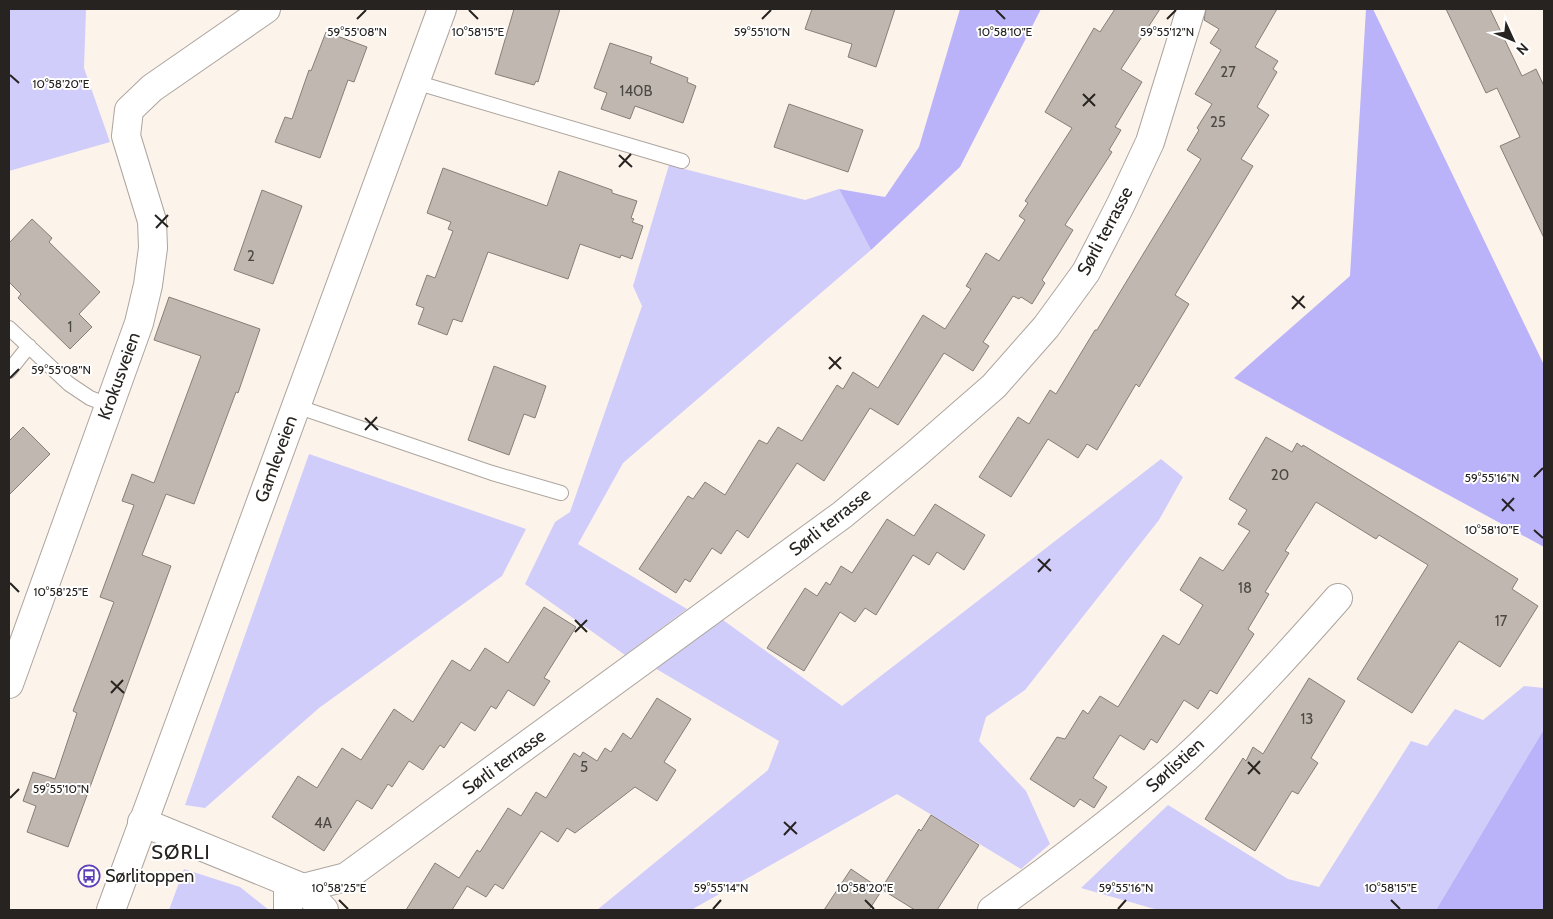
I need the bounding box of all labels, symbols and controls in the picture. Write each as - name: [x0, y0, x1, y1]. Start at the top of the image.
- north arrow: [1488, 15, 1538, 65]
- text: 59°55'08"N: [327, 24, 387, 39]
- text: 10°58'15"E: [452, 24, 505, 39]
- text: 59°55'10"N: [734, 24, 790, 39]
- text: 10°58'10"E: [978, 24, 1033, 39]
- text: 59°55'12"N: [1140, 24, 1194, 39]
- text: N: [1512, 39, 1532, 59]
- house number: 27: [1220, 63, 1236, 81]
- text: 10°58'20"E: [33, 76, 90, 91]
- house number: 140B: [620, 82, 653, 100]
- house number: 25: [1210, 113, 1226, 131]
- street label: Sørli terrasse: [1072, 183, 1138, 279]
- house number: 2: [247, 247, 255, 265]
- house number: 1: [68, 318, 72, 336]
- street label: Krokusveien: [93, 329, 145, 423]
- text: 59°55'08"N: [31, 362, 91, 377]
- street label: Gamleveien: [250, 413, 302, 505]
- house number: 20: [1271, 466, 1289, 484]
- text: 59°55'16"N: [1465, 470, 1519, 485]
- street label: Sørli terrasse: [785, 483, 875, 561]
- text: 10°58'10"E: [1465, 522, 1520, 537]
- house number: 18: [1238, 579, 1252, 597]
- text: 10°58'25"E: [34, 584, 89, 599]
- house number: 17: [1495, 612, 1508, 630]
- house number: 13: [1300, 710, 1314, 728]
- street label: Sørli terrasse: [458, 724, 550, 800]
- street label: Sørlistien: [1141, 733, 1209, 797]
- house number: 5: [580, 758, 588, 776]
- text: 59°55'10"N: [33, 781, 89, 796]
- house number: 4A: [314, 814, 333, 832]
- district label: SØRLI: [151, 840, 211, 864]
- bus stop icon: Sørlitoppen: [77, 864, 101, 888]
- place label: Sørlitoppen: [105, 865, 194, 887]
- text: 10°58'25"E: [312, 880, 367, 895]
- text: 59°55'14"N: [694, 880, 748, 895]
- text: 10°58'20"E: [837, 880, 894, 895]
- text: 59°55'16"N: [1099, 880, 1153, 895]
- text: 10°58'15"E: [1365, 880, 1418, 895]

